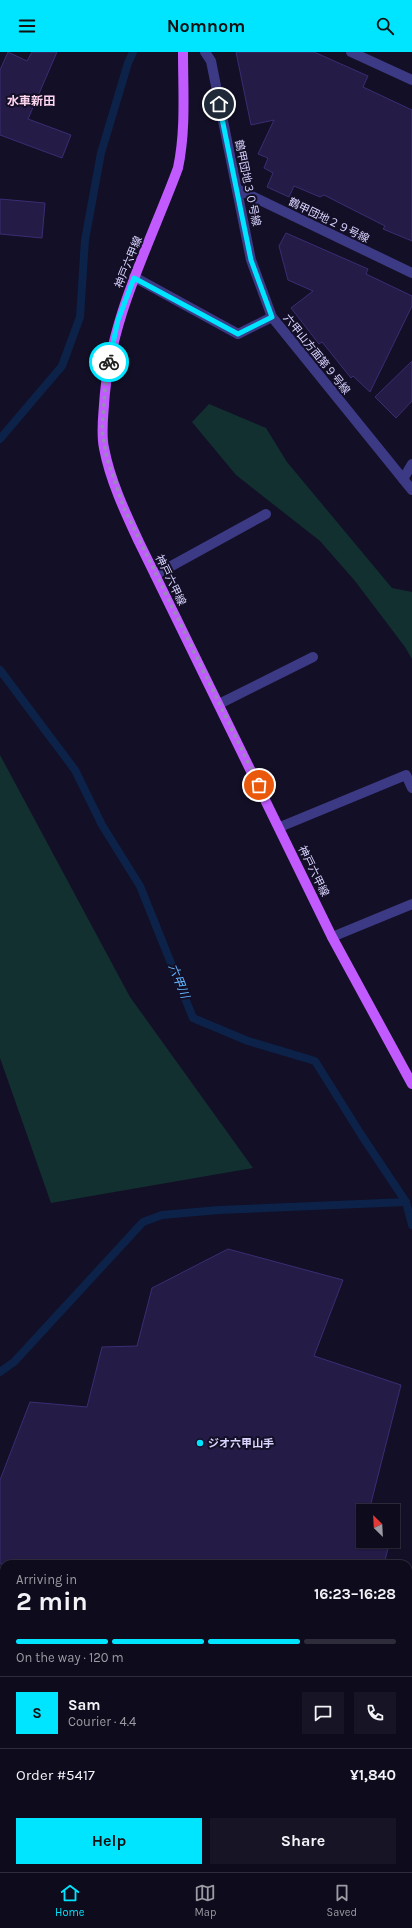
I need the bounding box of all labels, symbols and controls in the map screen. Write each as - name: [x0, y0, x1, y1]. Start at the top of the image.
- icon: menu: [16, 15, 38, 37]
- text: Nomnom: [167, 15, 245, 37]
- icon: search: [374, 15, 396, 37]
- pin: [202, 87, 236, 121]
- icon: home: [208, 93, 230, 115]
- district label: 水車新田: [7, 94, 55, 108]
- street label: 鶴甲団地３０号線: [232, 139, 263, 227]
- street label: 鶴甲団地２９号線: [286, 195, 371, 246]
- street label: 神戸六甲線: [112, 234, 145, 290]
- street label: 六甲山方面第９号線: [280, 312, 353, 397]
- courier: [89, 342, 129, 382]
- icon: bike: [98, 351, 120, 373]
- street label: 神戸六甲線: [153, 553, 188, 608]
- pin: [242, 768, 276, 802]
- icon: bag: [248, 774, 270, 796]
- street label: 神戸六甲線: [296, 844, 331, 899]
- water label: 六甲川: [166, 962, 193, 1002]
- place label: ジオ六甲山手: [208, 1437, 274, 1450]
- marker: ジオ六甲山手: [195, 1438, 205, 1448]
- north arrow: [356, 1504, 400, 1548]
- map controls: [356, 1504, 400, 1548]
- text: Arriving in: [16, 1572, 77, 1587]
- text: 16:23–16:28: [314, 1585, 396, 1603]
- text: 2 min: [16, 1586, 88, 1617]
- text: On the way · 120 m: [16, 1650, 124, 1665]
- button: chat: [302, 1692, 344, 1734]
- button: phone: [354, 1692, 396, 1734]
- text: Sam: [68, 1696, 101, 1714]
- text: S: [32, 1704, 42, 1722]
- text: Courier · 4.4: [68, 1714, 136, 1729]
- text: Order #5417: [16, 1766, 95, 1784]
- text: ¥1,840: [350, 1766, 396, 1784]
- button: Help: [16, 1818, 202, 1864]
- button: Share: [210, 1818, 396, 1864]
- tab: Home: [55, 1882, 84, 1919]
- tab: Map: [194, 1882, 216, 1919]
- tab: Saved: [327, 1882, 357, 1919]

